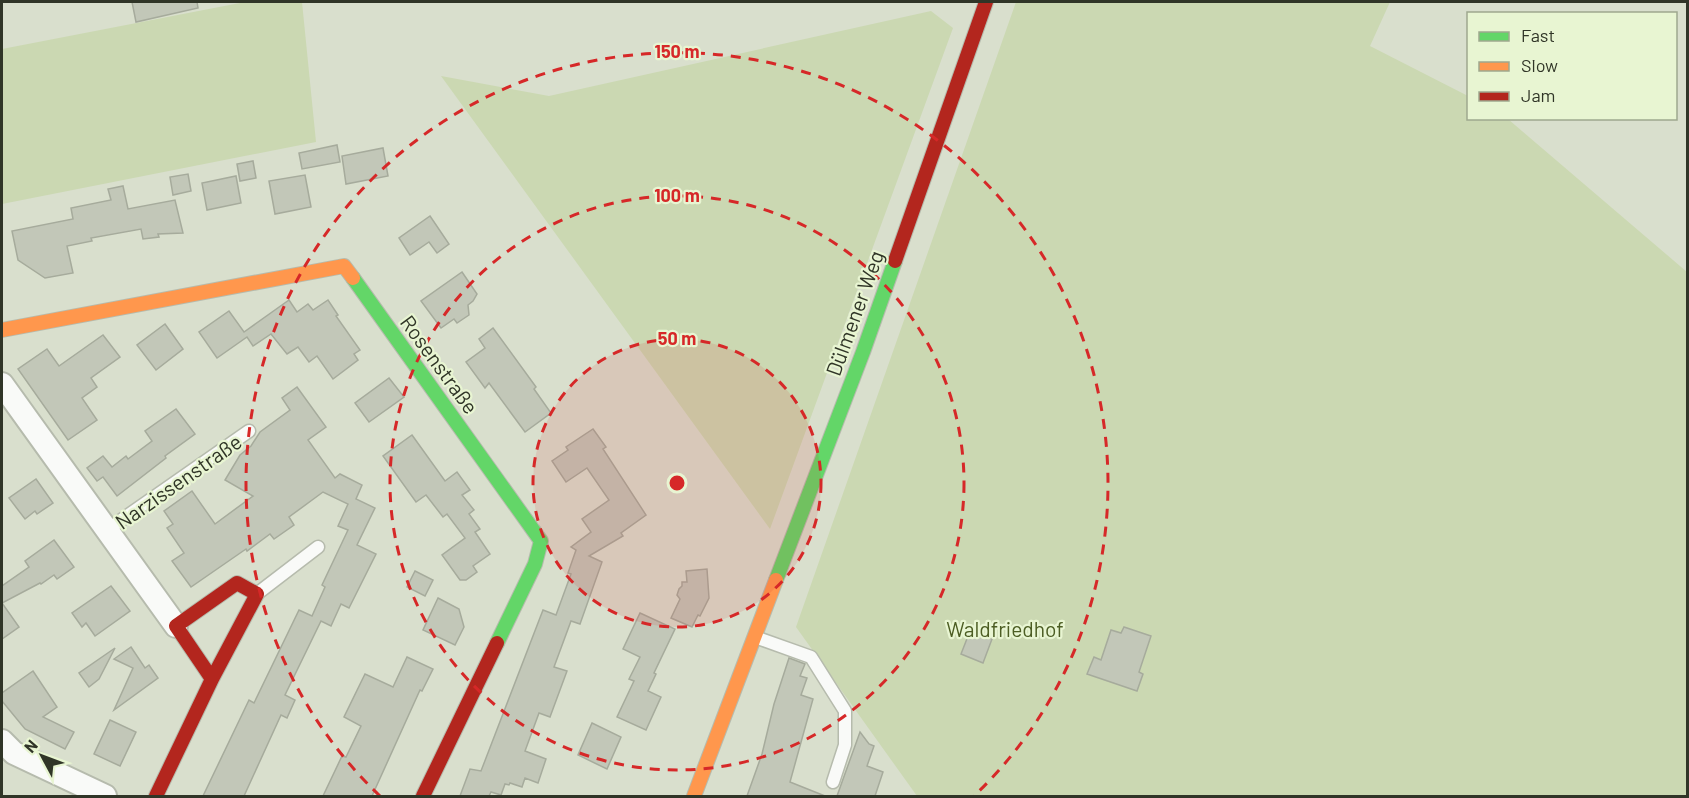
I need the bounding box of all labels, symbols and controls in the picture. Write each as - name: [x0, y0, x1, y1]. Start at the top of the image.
- legend: [1467, 12, 1677, 120]
- text: Fast: [1521, 24, 1555, 46]
- text: 150 m: [655, 40, 699, 62]
- text: Slow: [1521, 54, 1558, 76]
- text: Jam: [1521, 84, 1555, 106]
- text: 100 m: [654, 184, 700, 206]
- street label: Dülmener Weg: [820, 247, 888, 379]
- street label: Rosenstraße: [396, 310, 484, 418]
- text: 50 m: [658, 327, 696, 349]
- street label: Narzissenstraße: [110, 428, 246, 534]
- centre of rings: [667, 473, 687, 493]
- park label: Waldfriedhof: [946, 616, 1064, 641]
- north arrow: [12, 726, 72, 786]
- text: N: [20, 736, 41, 756]

